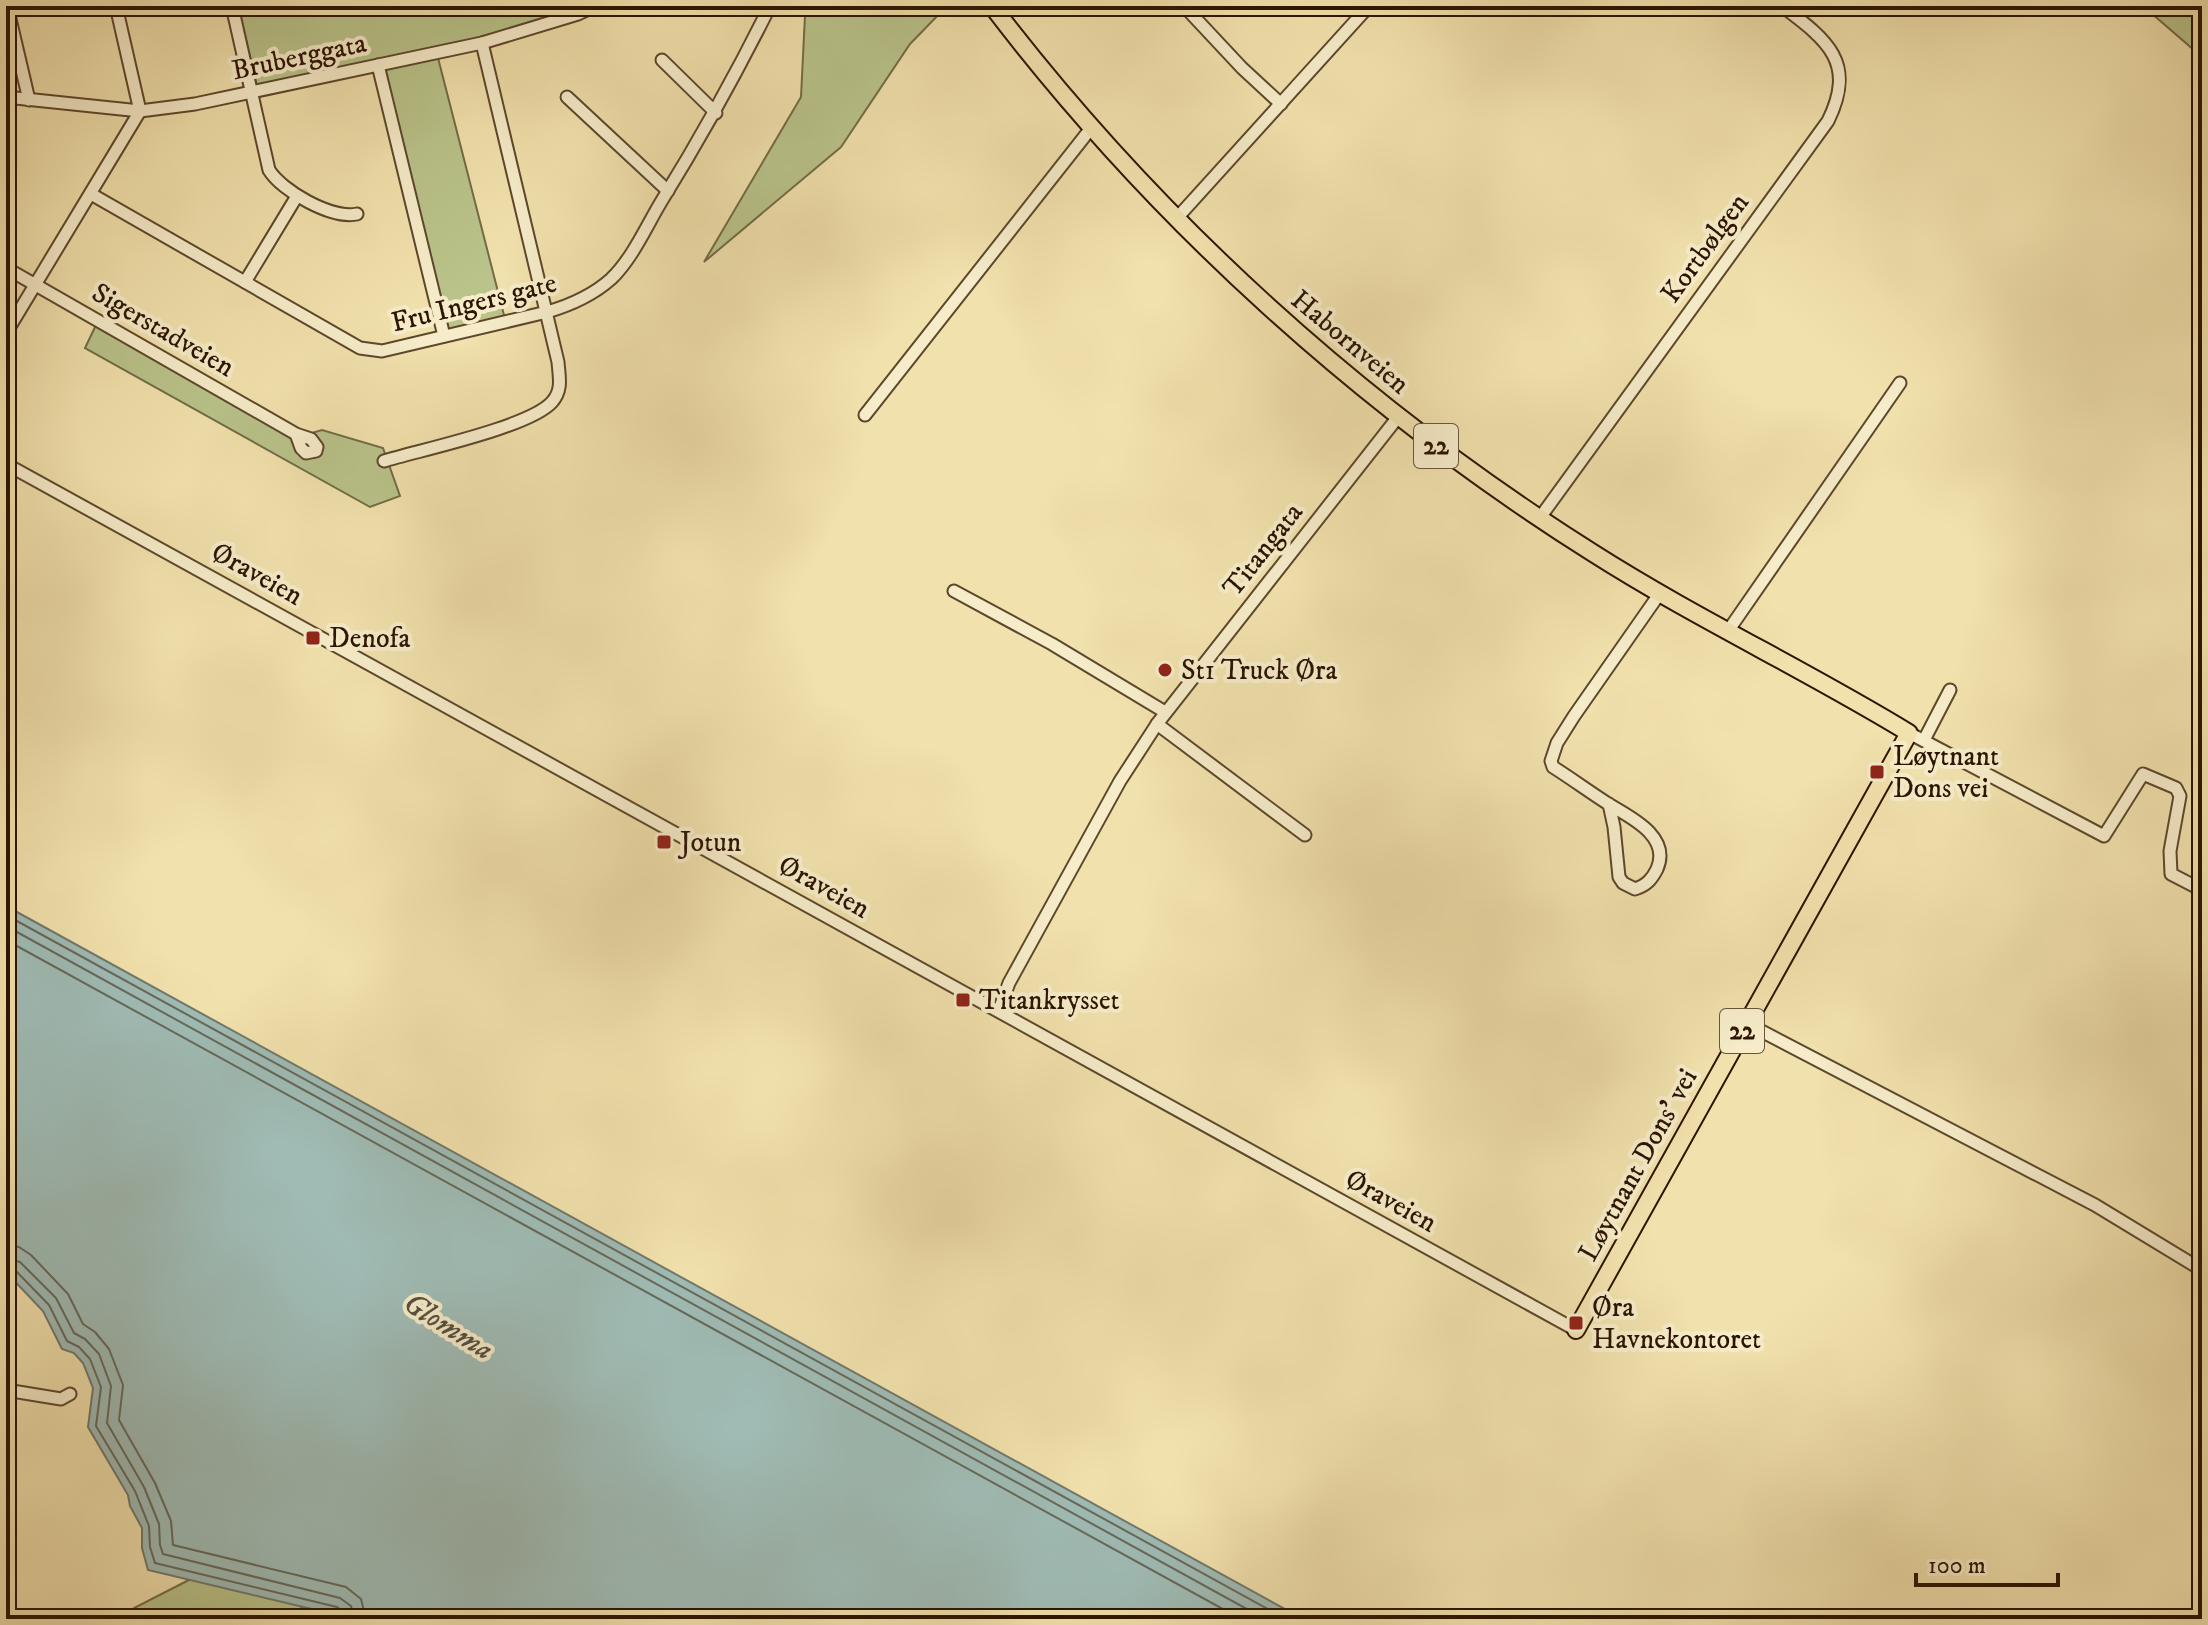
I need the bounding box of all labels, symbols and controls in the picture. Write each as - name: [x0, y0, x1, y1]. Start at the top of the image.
- street label: Bruberggata: [229, 26, 370, 88]
- street label: Kortbølgen: [1653, 186, 1757, 310]
- street label: Fru Ingers gate: [388, 266, 560, 340]
- street label: Sigerstadveien: [85, 275, 241, 385]
- street label: Habornveien: [1283, 282, 1417, 402]
- road number: 22: [1414, 424, 1458, 468]
- street label: Titangata: [1215, 496, 1311, 604]
- street label: Øraveien: [205, 535, 309, 614]
- place label: Denofa: [329, 621, 410, 656]
- marker: Denofa: [304, 629, 322, 647]
- place label: St1 Truck Øra: [1181, 653, 1337, 688]
- marker: St1 Truck Øra: [1156, 661, 1174, 679]
- place label: Løytnant Dons vei: [1893, 739, 1999, 806]
- marker: Løytnant Dons vei: [1868, 763, 1886, 781]
- place label: Jotun: [677, 825, 742, 860]
- marker: Jotun: [655, 833, 673, 851]
- street label: Øraveien: [772, 848, 876, 927]
- place label: Titankrysset: [979, 983, 1120, 1018]
- marker: Titankrysset: [954, 991, 972, 1009]
- road number: 22: [1720, 1009, 1764, 1053]
- street label: Løytnant Dons' vei: [1571, 1063, 1705, 1267]
- street label: Øraveien: [1339, 1162, 1443, 1241]
- water label: Glomma: [396, 1285, 500, 1369]
- place label: Øra Havnekontoret: [1592, 1290, 1761, 1357]
- marker: Øra Havnekontoret: [1567, 1314, 1585, 1332]
- scale bar: [1916, 1537, 2058, 1587]
- text: 100 m: [1928, 1551, 1986, 1581]

